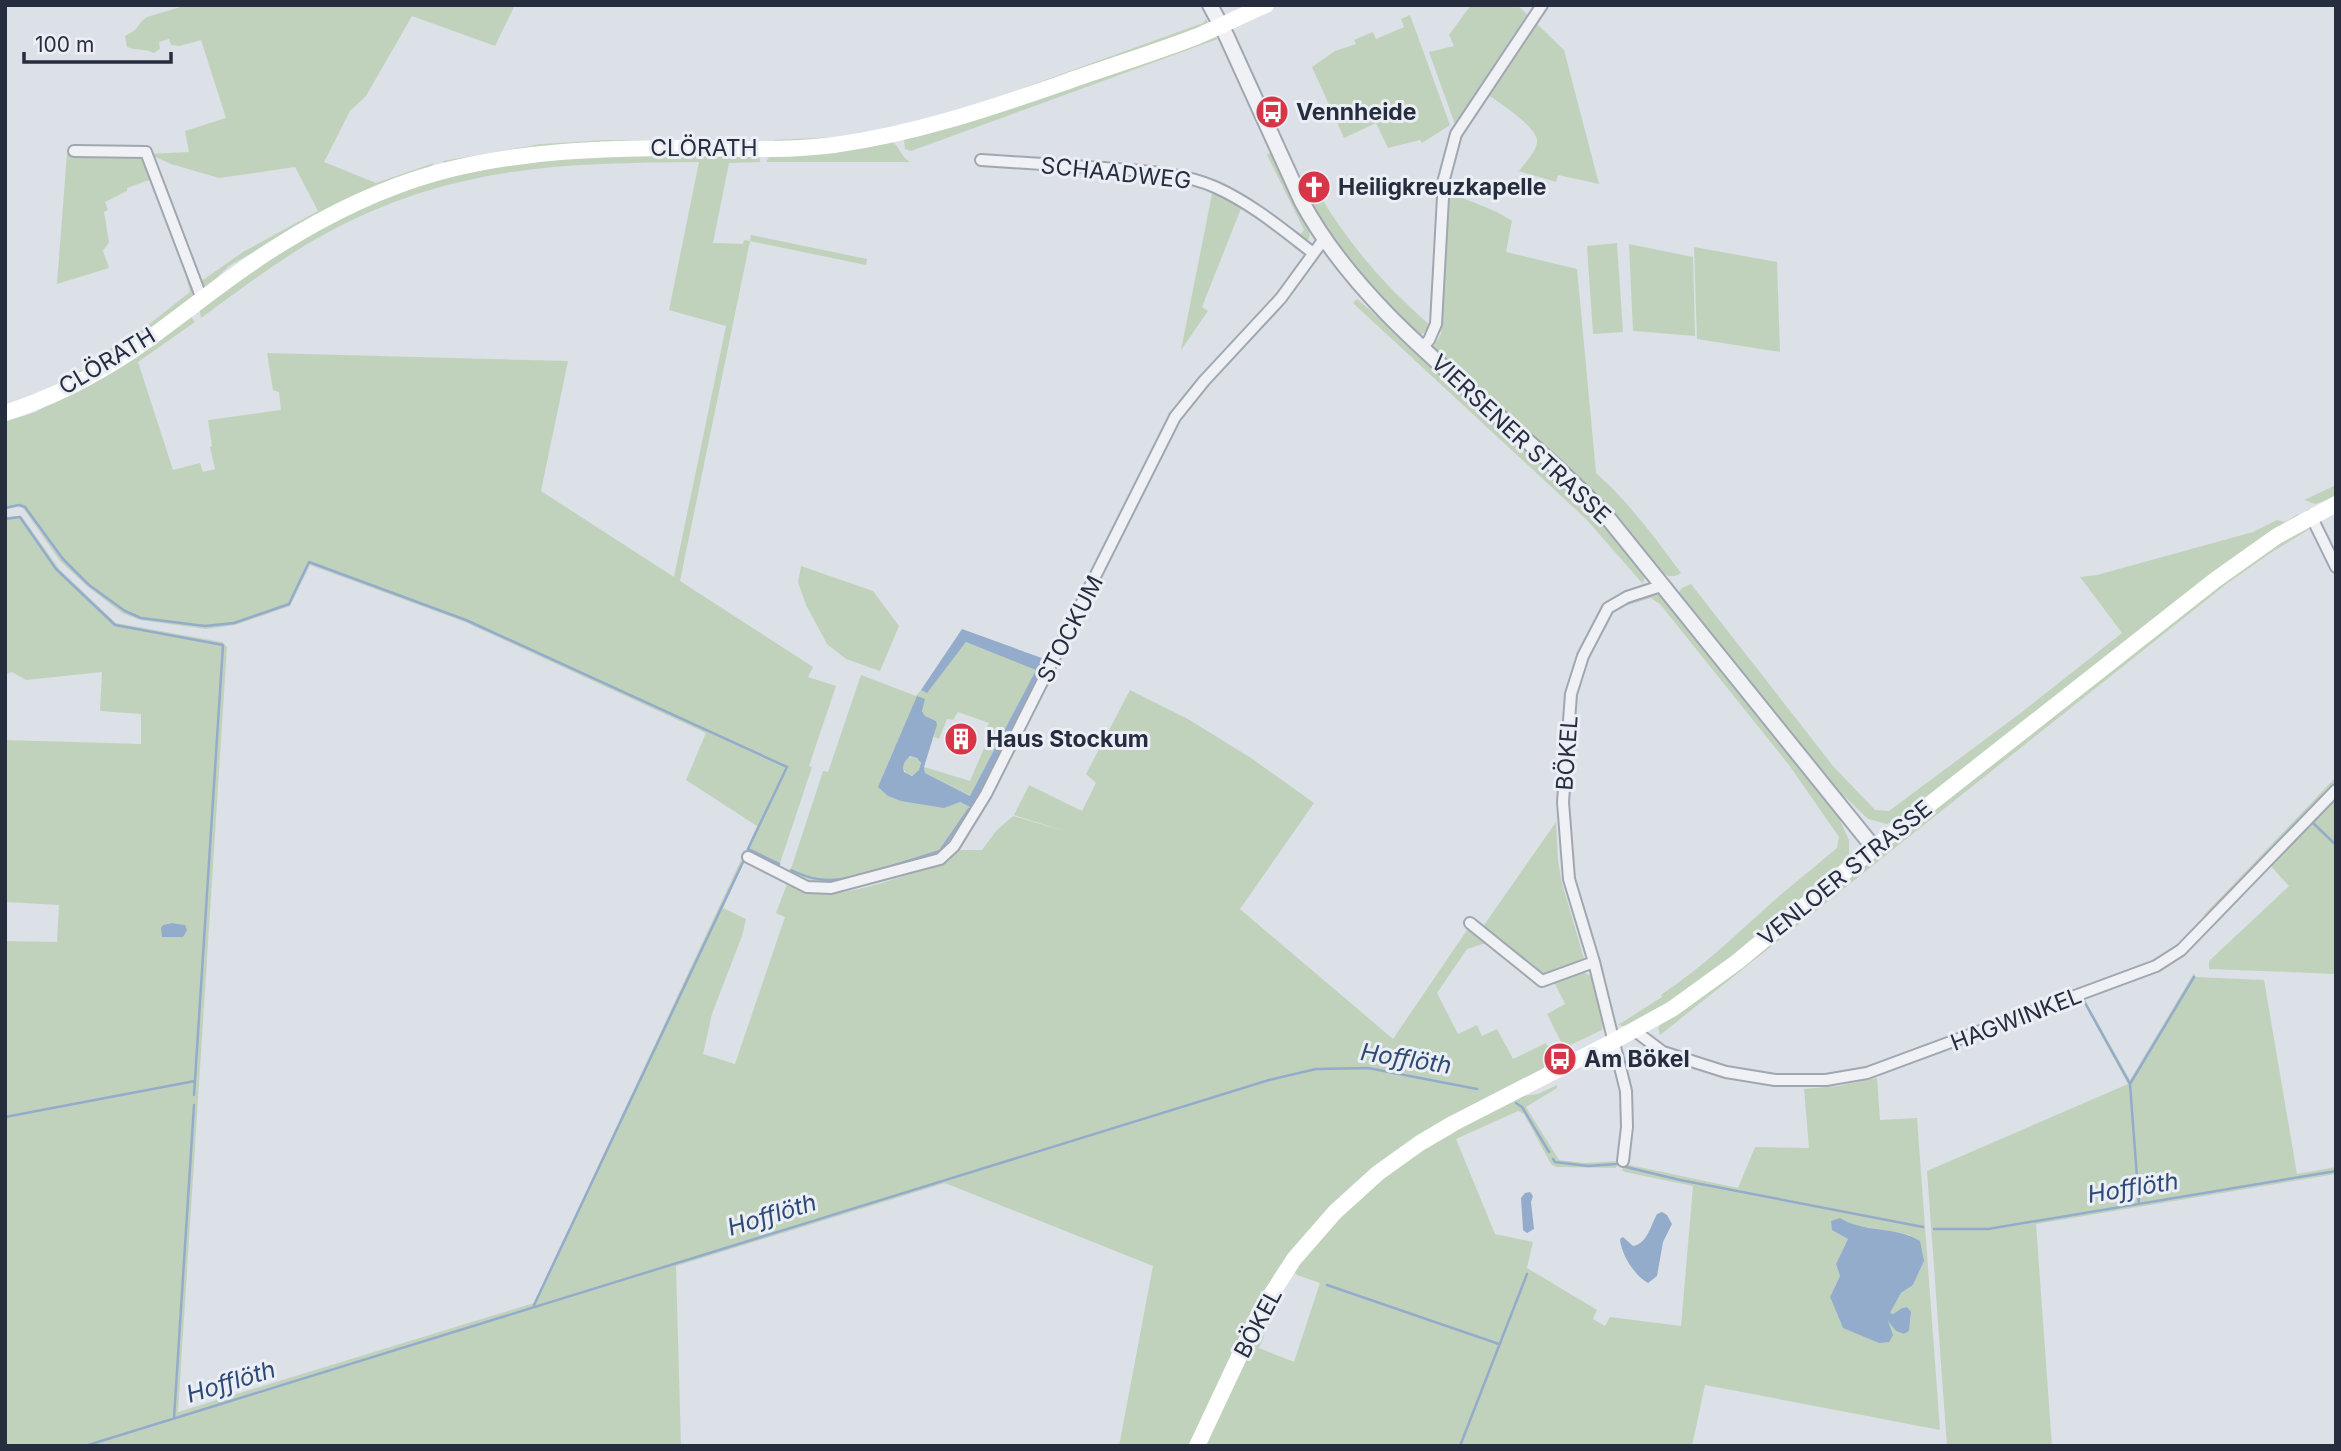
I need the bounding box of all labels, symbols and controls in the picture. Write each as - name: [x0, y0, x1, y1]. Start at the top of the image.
- scale bar: [24, 21, 172, 65]
- text: 100 m: [35, 32, 94, 57]
- bus stop icon: Vennheide: [1253, 93, 1291, 131]
- place label: Vennheide: [1296, 98, 1417, 126]
- street label: CLÖRATH: [650, 134, 758, 162]
- street label: SCHAADWEG: [1039, 151, 1193, 195]
- church icon: Heiligkreuzkapelle: [1295, 168, 1333, 206]
- place label: Heiligkreuzkapelle: [1338, 173, 1547, 201]
- street label: CLÖRATH: [54, 321, 160, 401]
- street label: VIERSENER STRASSE: [1425, 349, 1617, 529]
- street label: STOCKUM: [1031, 571, 1109, 687]
- street label: BÖKEL: [1550, 715, 1584, 791]
- building icon: Haus Stockum: [942, 720, 980, 758]
- place label: Haus Stockum: [986, 725, 1149, 753]
- street label: VENLOER STRASSE: [1752, 794, 1938, 952]
- street label: HAGWINKEL: [1947, 981, 2085, 1057]
- water label: Hofflöth: [1359, 1037, 1454, 1080]
- bus stop icon: Am Bökel: [1541, 1040, 1579, 1078]
- place label: Am Bökel: [1584, 1045, 1690, 1073]
- water label: Hofflöth: [2085, 1166, 2180, 1209]
- water label: Hofflöth: [724, 1187, 820, 1242]
- street label: BÖKEL: [1228, 1283, 1288, 1363]
- water label: Hofflöth: [183, 1354, 279, 1409]

